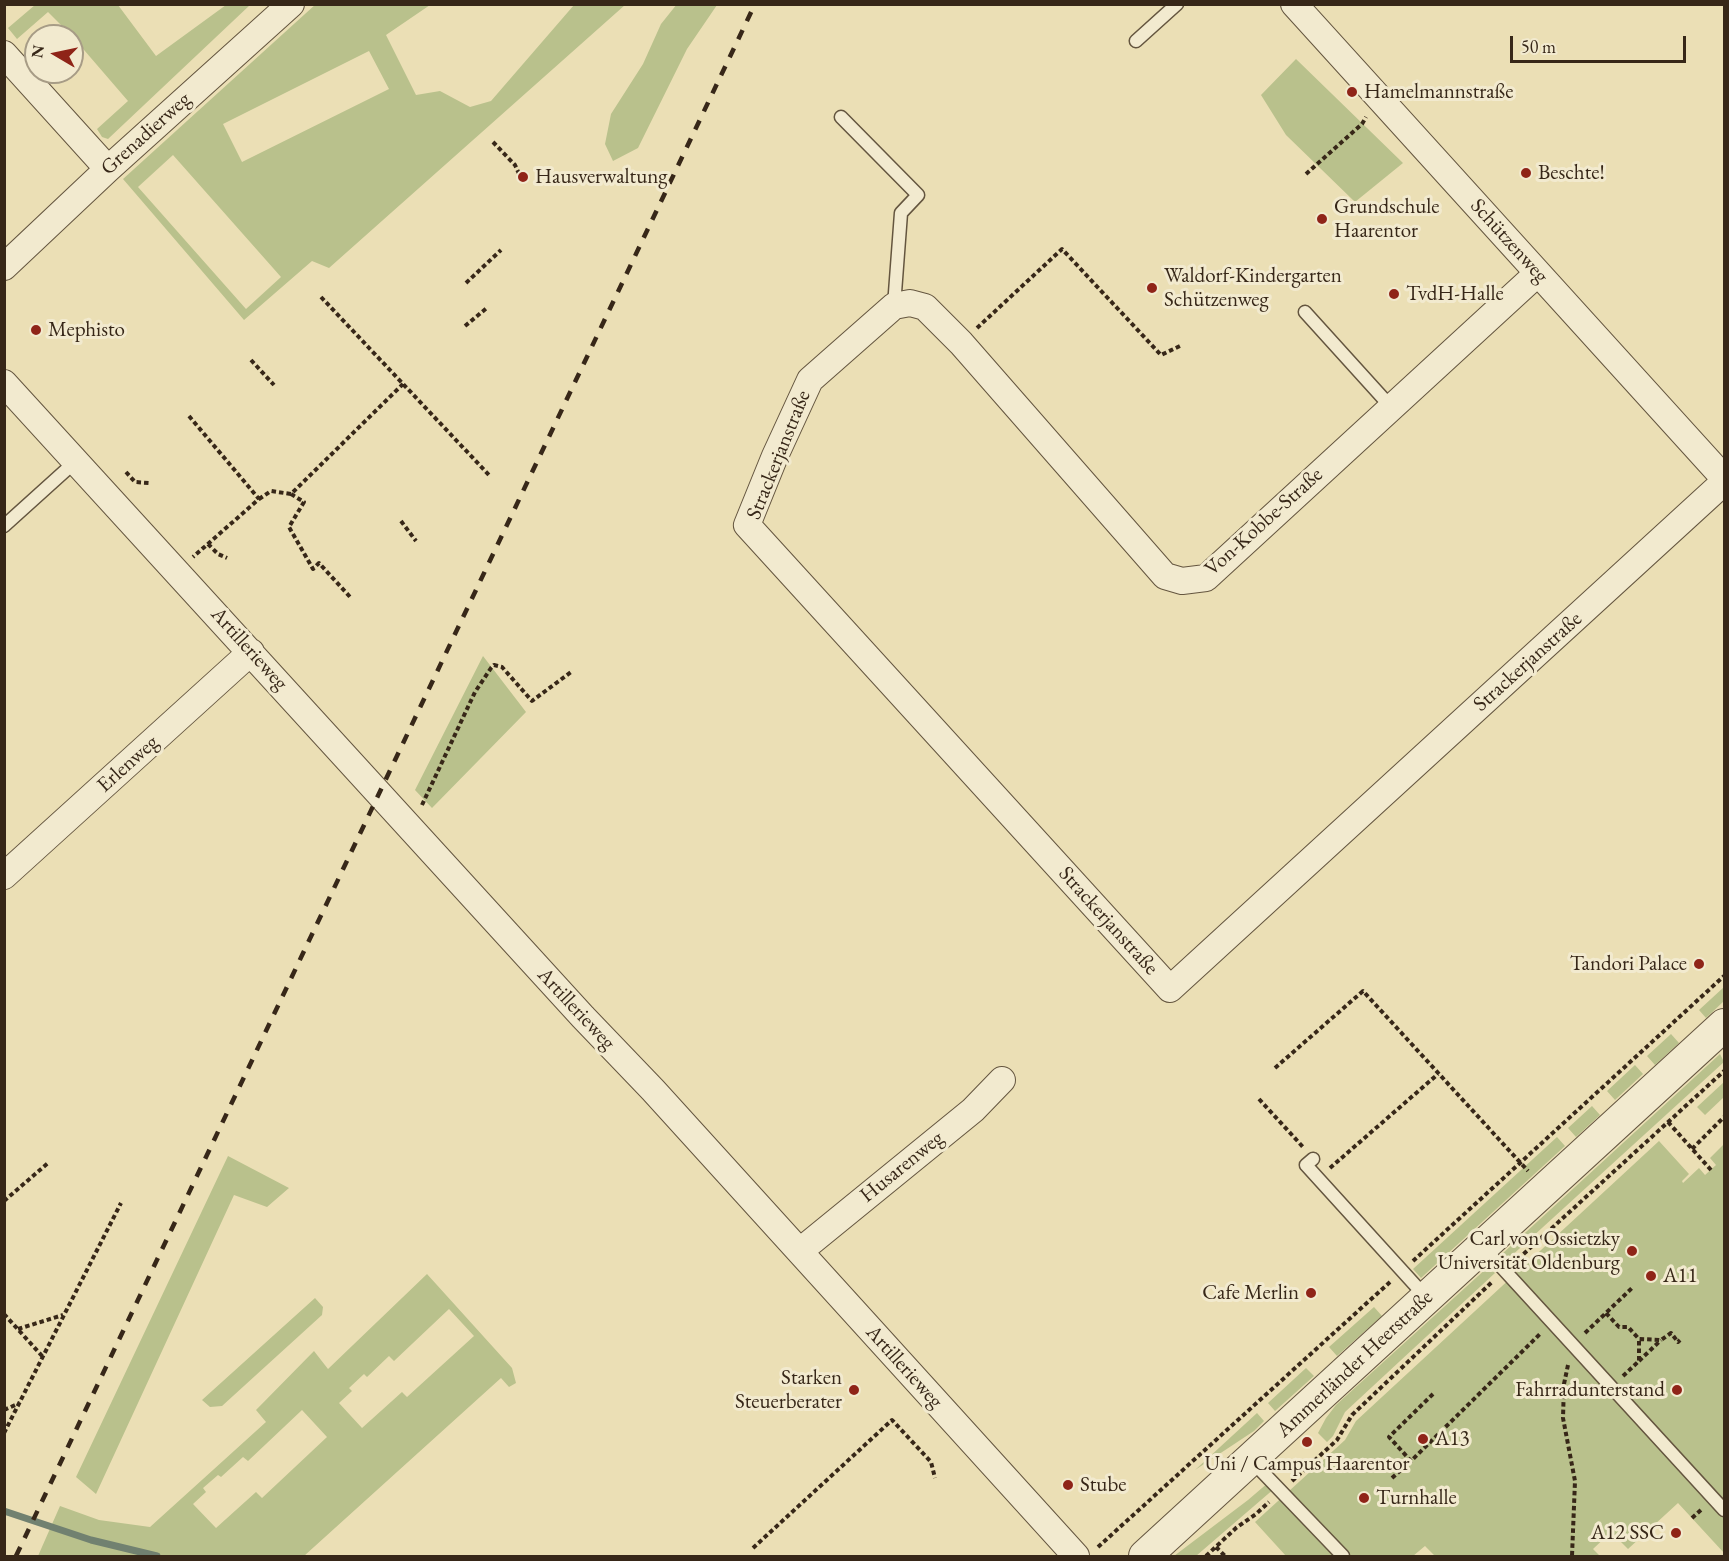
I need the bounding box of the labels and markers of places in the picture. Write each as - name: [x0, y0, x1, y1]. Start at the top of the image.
- place label: Hamelmannstraße: [1364, 79, 1513, 105]
- marker: Hamelmannstraße: [1345, 85, 1359, 99]
- place label: Beschte!: [1538, 160, 1605, 186]
- place label: Hausverwaltung: [535, 164, 667, 190]
- marker: Beschte!: [1519, 166, 1533, 180]
- marker: Hausverwaltung: [516, 170, 530, 184]
- place label: Grundschule Haarentor: [1334, 194, 1440, 244]
- marker: Grundschule Haarentor: [1315, 212, 1329, 226]
- place label: Waldorf-Kindergarten Schützenweg: [1164, 263, 1342, 313]
- marker: Waldorf-Kindergarten Schützenweg: [1145, 281, 1159, 295]
- place label: TvdH-Halle: [1406, 281, 1504, 307]
- marker: TvdH-Halle: [1387, 287, 1401, 301]
- place label: Mephisto: [48, 317, 125, 343]
- marker: Mephisto: [29, 323, 43, 337]
- place label: Tandori Palace: [1570, 951, 1687, 977]
- marker: Tandori Palace: [1692, 957, 1706, 971]
- place label: Carl von Ossietzky Universität Oldenburg: [1438, 1226, 1620, 1276]
- marker: Carl von Ossietzky Universität Oldenburg: [1625, 1244, 1639, 1258]
- place label: A11: [1663, 1263, 1698, 1289]
- marker: A11: [1644, 1269, 1658, 1283]
- place label: Cafe Merlin: [1202, 1280, 1299, 1306]
- marker: Cafe Merlin: [1304, 1286, 1318, 1300]
- place label: Starken Steuerberater: [735, 1365, 842, 1415]
- place label: Fahrradunterstand: [1515, 1377, 1665, 1403]
- marker: Starken Steuerberater: [847, 1383, 861, 1397]
- marker: Fahrradunterstand: [1670, 1383, 1684, 1397]
- place label: A13: [1435, 1426, 1470, 1452]
- marker: A13: [1416, 1432, 1430, 1446]
- marker: Uni / Campus Haarentor: [1300, 1435, 1314, 1449]
- place label: Uni / Campus Haarentor: [1204, 1451, 1410, 1477]
- place label: Stube: [1080, 1472, 1126, 1498]
- marker: Stube: [1061, 1478, 1075, 1492]
- place label: Turnhalle: [1376, 1485, 1457, 1511]
- marker: Turnhalle: [1357, 1491, 1371, 1505]
- place label: A12 SSC: [1591, 1520, 1664, 1546]
- marker: A12 SSC: [1669, 1526, 1683, 1540]

